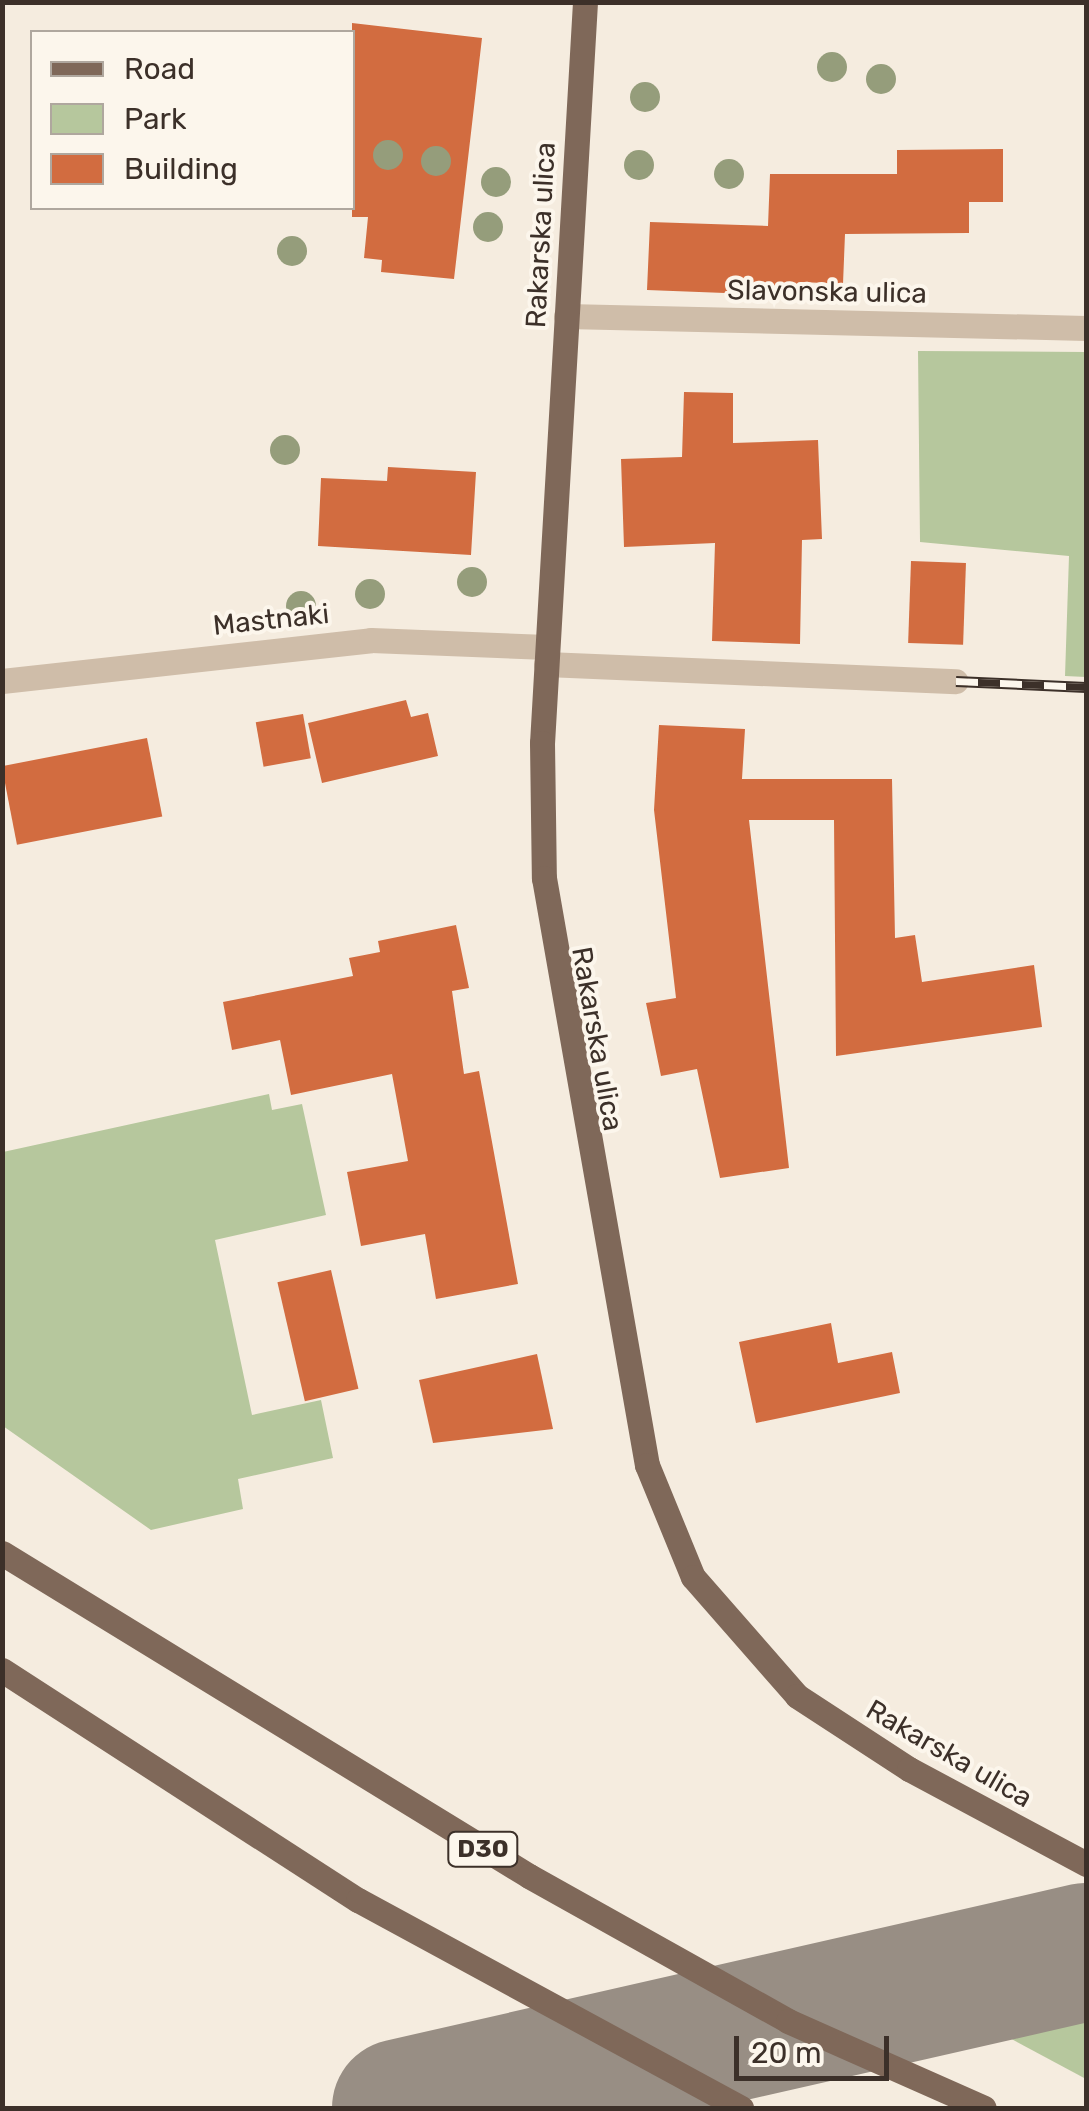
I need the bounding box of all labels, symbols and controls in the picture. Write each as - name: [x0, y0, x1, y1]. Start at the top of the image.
- legend: [30, 30, 355, 210]
- text: Road: [124, 51, 195, 87]
- text: Park: [124, 101, 186, 137]
- street label: Rakarska ulica: [519, 141, 563, 329]
- text: Building: [124, 151, 238, 187]
- street label: Slavonska ulica: [727, 273, 927, 311]
- street label: Mastnaki: [211, 597, 331, 643]
- street label: Rakarska ulica: [564, 944, 630, 1134]
- street label: Rakarska ulica: [860, 1693, 1038, 1815]
- road number: D30: [446, 1829, 520, 1869]
- scale bar: [739, 2016, 894, 2078]
- text: 20 m: [751, 2035, 822, 2071]

